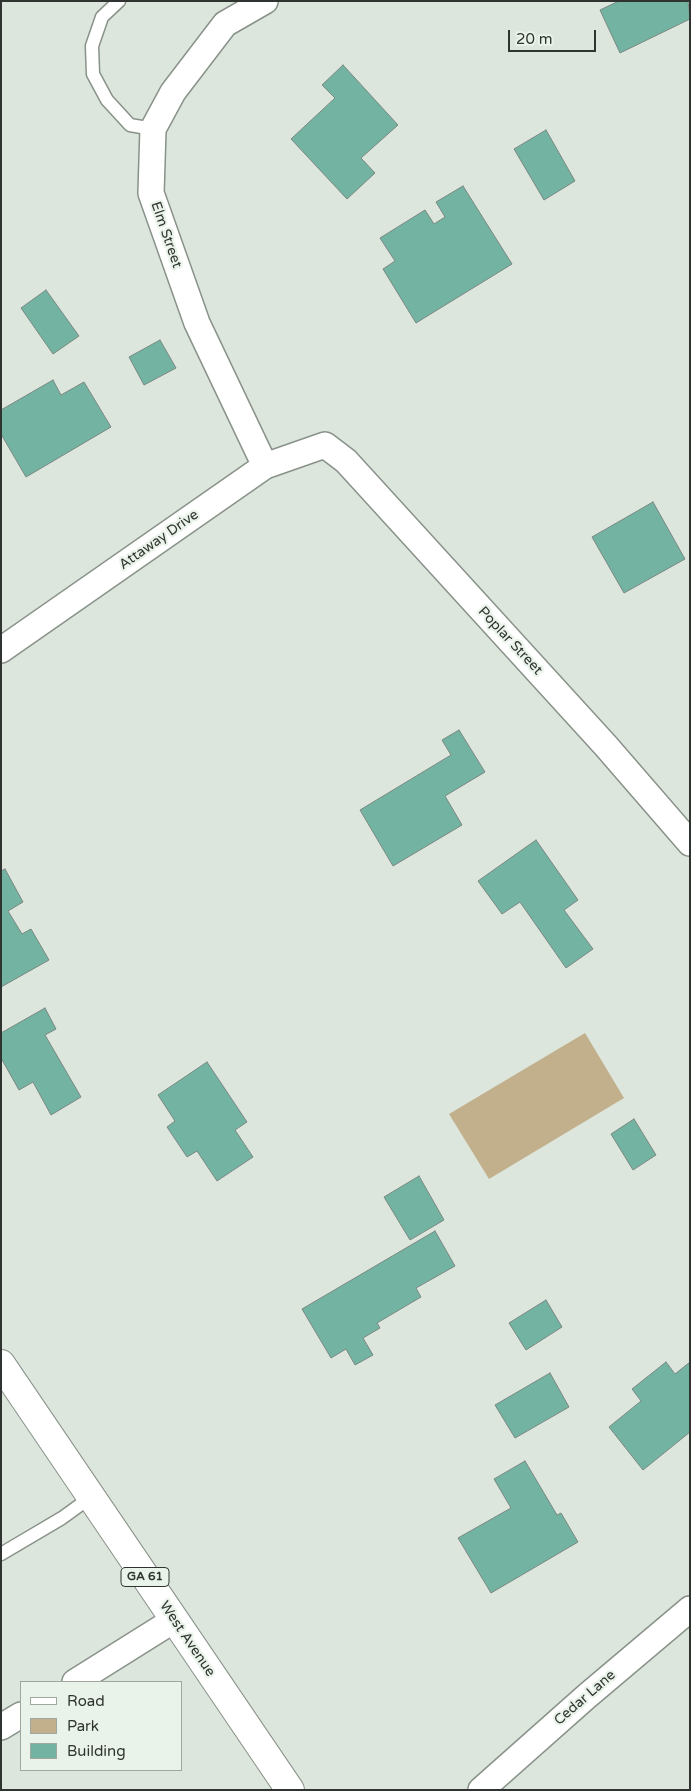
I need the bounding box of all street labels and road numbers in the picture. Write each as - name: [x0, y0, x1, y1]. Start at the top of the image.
- street label: Elm Street: [147, 200, 185, 270]
- street label: Attaway Drive: [116, 506, 202, 574]
- street label: Poplar Street: [474, 603, 546, 679]
- road number: GA 61: [121, 1568, 169, 1586]
- street label: West Avenue: [156, 1598, 218, 1680]
- street label: Cedar Lane: [551, 1667, 619, 1729]

